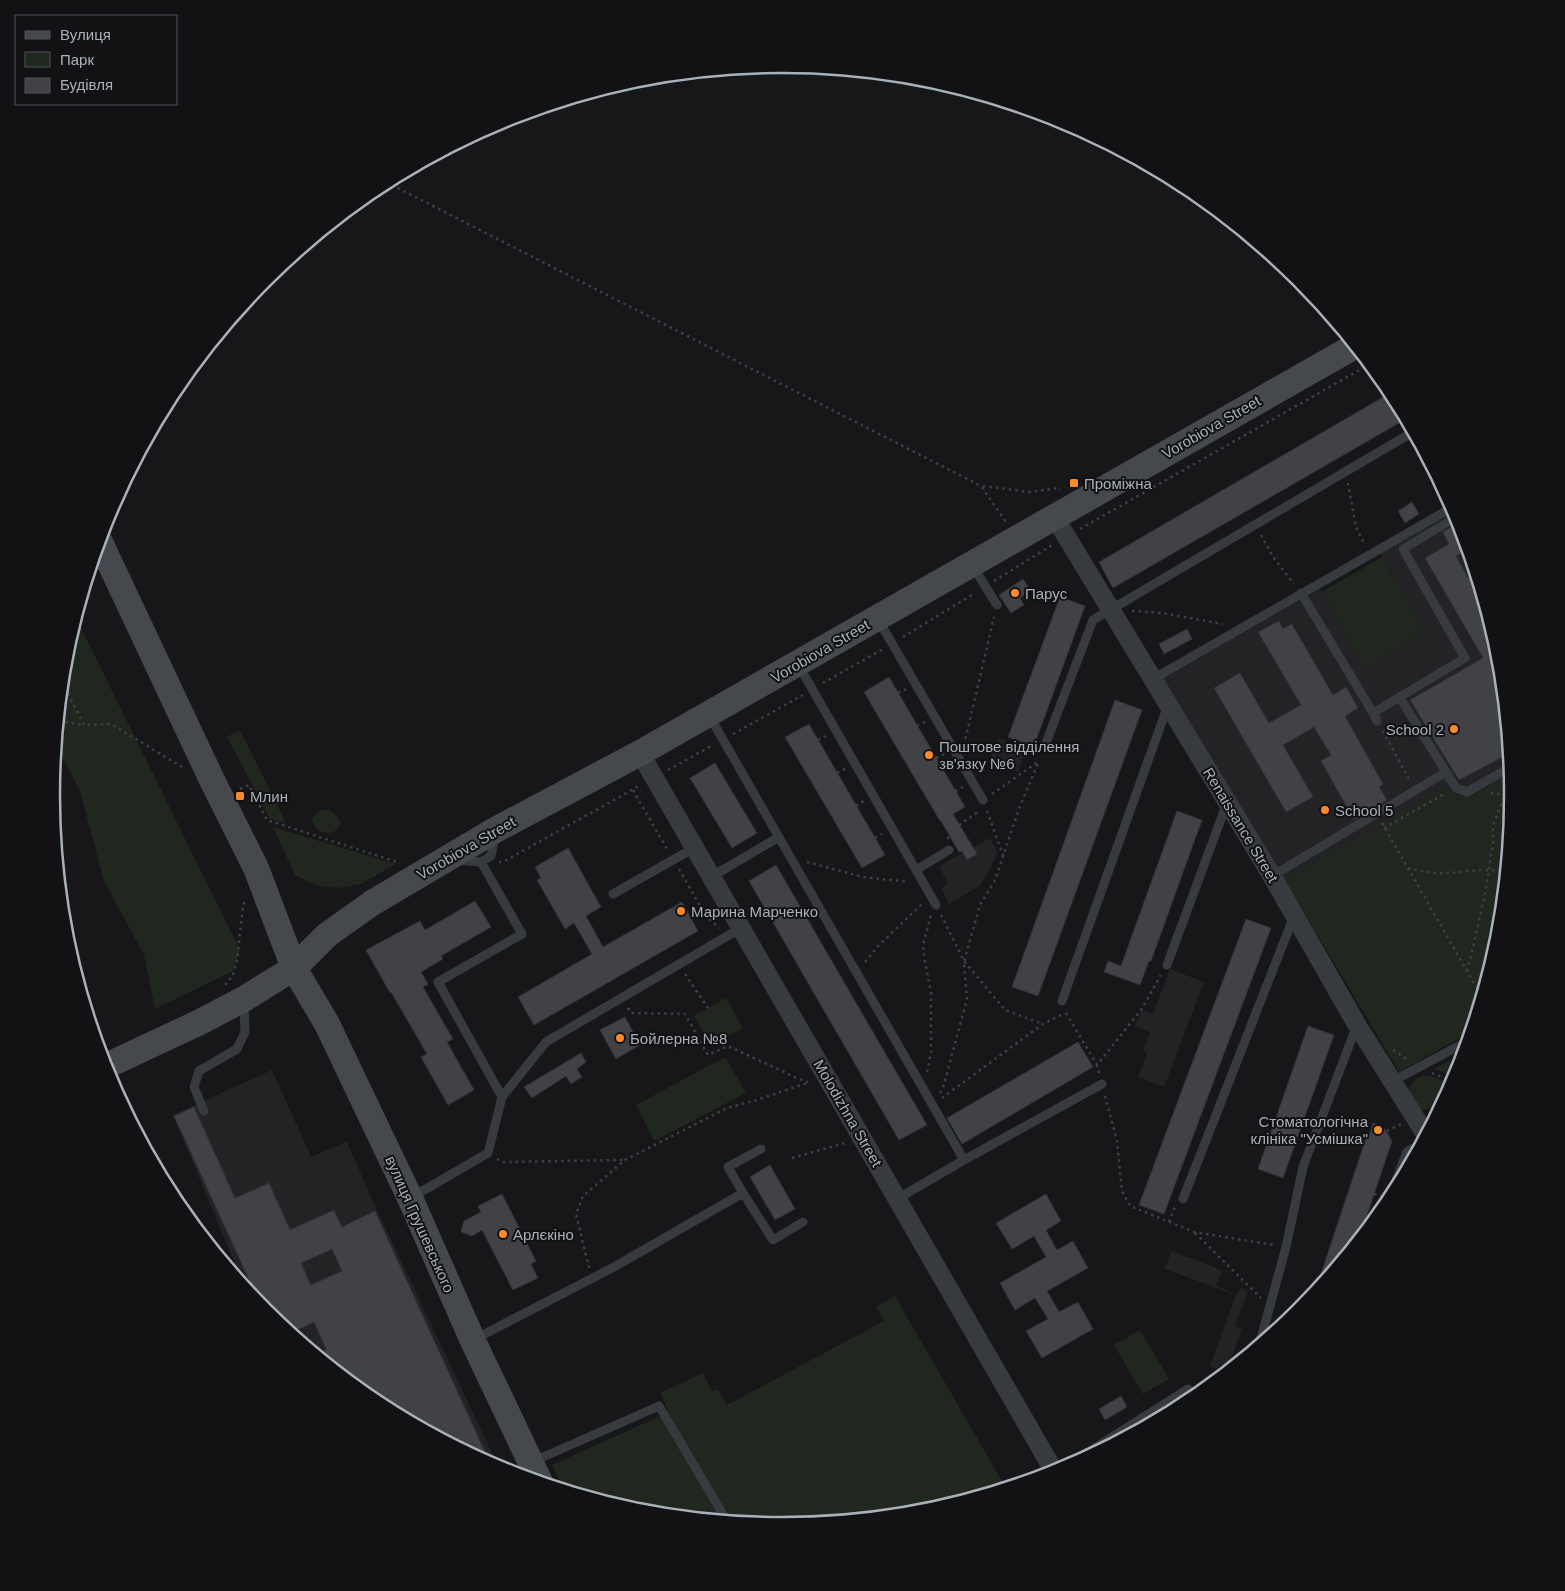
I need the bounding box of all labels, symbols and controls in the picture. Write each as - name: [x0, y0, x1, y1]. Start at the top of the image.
- legend: [15, 15, 178, 105]
- text: Вулиця: [60, 26, 111, 43]
- text: Парк: [60, 51, 94, 68]
- text: Будівля: [60, 76, 113, 93]
- street label: Vorobiova Street: [1159, 391, 1264, 462]
- place label: Проміжна: [1084, 475, 1152, 492]
- marker: Проміжна: [1068, 477, 1080, 489]
- place label: Парус: [1025, 585, 1068, 602]
- marker: Парус: [1009, 587, 1021, 599]
- street label: Vorobiova Street: [768, 615, 873, 686]
- place label: School 2: [1386, 721, 1444, 738]
- marker: School 2: [1448, 723, 1460, 735]
- place label: Поштове відділення зв'язку №6: [939, 738, 1079, 772]
- marker: Поштове відділення зв'язку №6: [923, 749, 935, 761]
- street label: Renaissance Street: [1200, 765, 1282, 886]
- place label: Млин: [250, 788, 288, 805]
- marker: Млин: [234, 790, 246, 802]
- place label: School 5: [1335, 802, 1393, 819]
- marker: School 5: [1319, 804, 1331, 816]
- street label: Vorobiova Street: [414, 812, 519, 883]
- place label: Марина Марченко: [691, 903, 818, 920]
- marker: Марина Марченко: [675, 905, 687, 917]
- place label: Бойлерна №8: [630, 1030, 727, 1047]
- marker: Бойлерна №8: [614, 1032, 626, 1044]
- street label: Molodizhna Street: [810, 1056, 886, 1170]
- place label: Стоматологічна клініка "Усмішка": [1251, 1113, 1369, 1147]
- marker: Стоматологічна клініка "Усмішка": [1372, 1124, 1384, 1136]
- street label: вулиця Грушевського: [382, 1153, 458, 1295]
- place label: Арлєкіно: [513, 1226, 574, 1243]
- marker: Арлєкіно: [497, 1228, 509, 1240]

